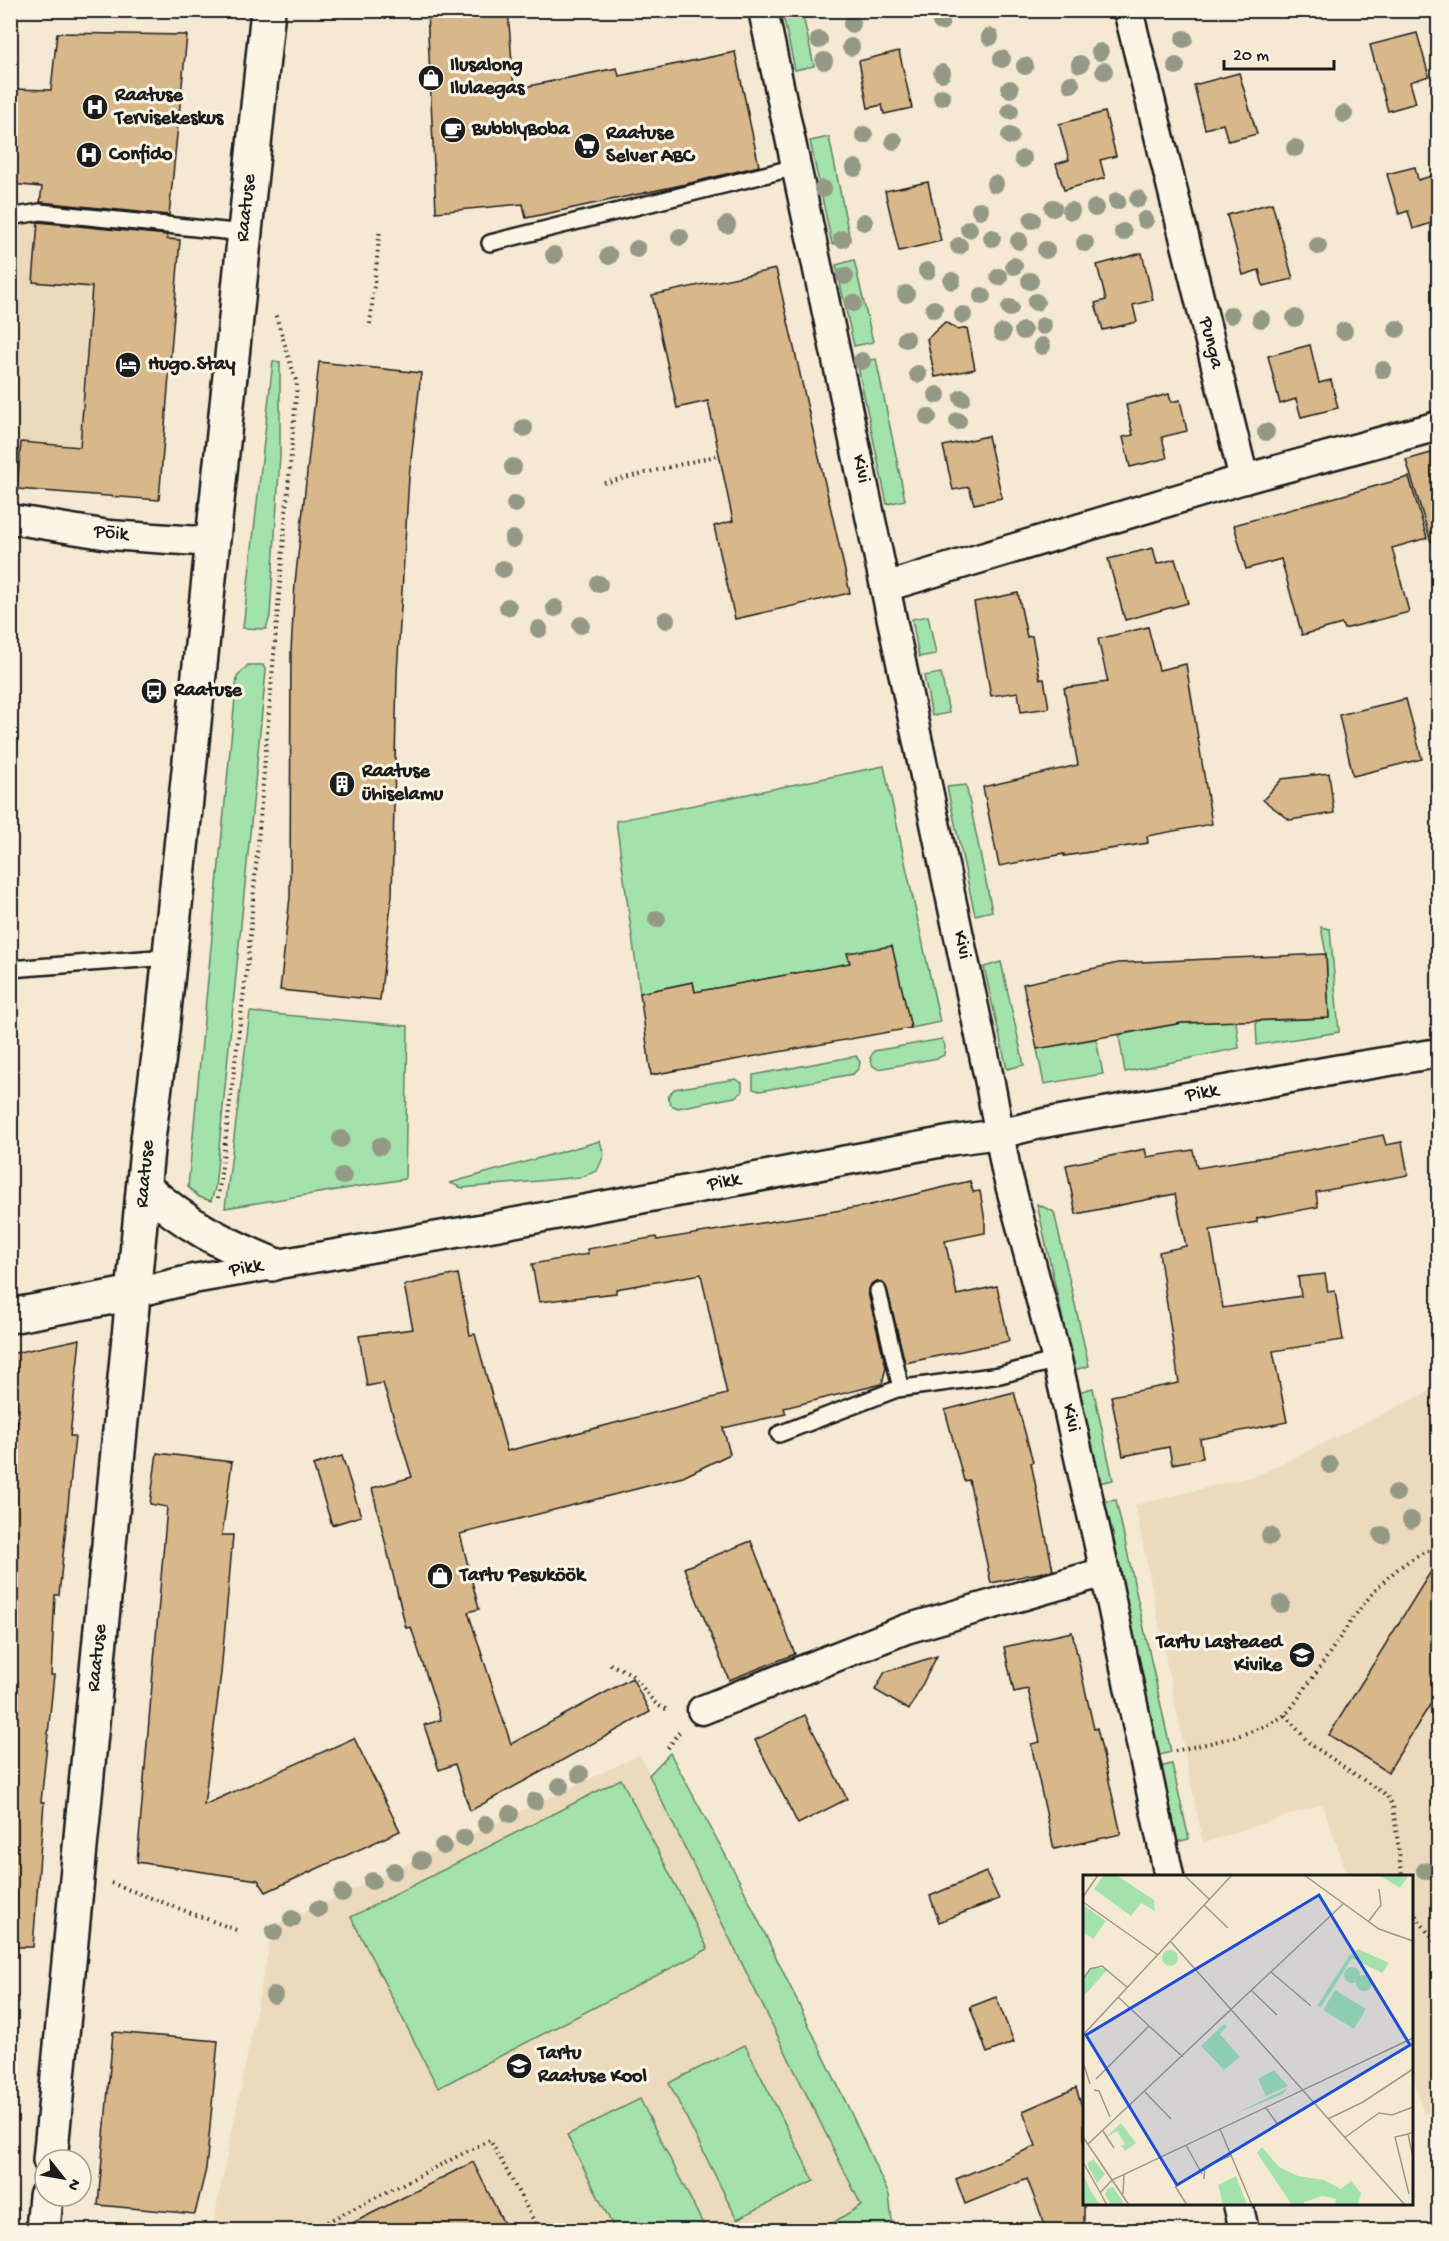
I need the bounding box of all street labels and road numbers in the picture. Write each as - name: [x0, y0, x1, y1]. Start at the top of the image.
- street label: Raatuse: [232, 172, 262, 243]
- street label: Punga: [1192, 314, 1228, 372]
- street label: Kivi: [846, 453, 874, 485]
- street label: Põik: [92, 521, 132, 547]
- street label: Kivi: [947, 929, 975, 961]
- street label: Pikk: [1183, 1079, 1222, 1108]
- street label: Raatuse: [132, 1138, 160, 1209]
- street label: Pikk: [705, 1168, 745, 1198]
- street label: Pikk: [227, 1254, 266, 1283]
- street label: Kivi: [1056, 1402, 1084, 1434]
- street label: Raatuse: [83, 1622, 113, 1693]

